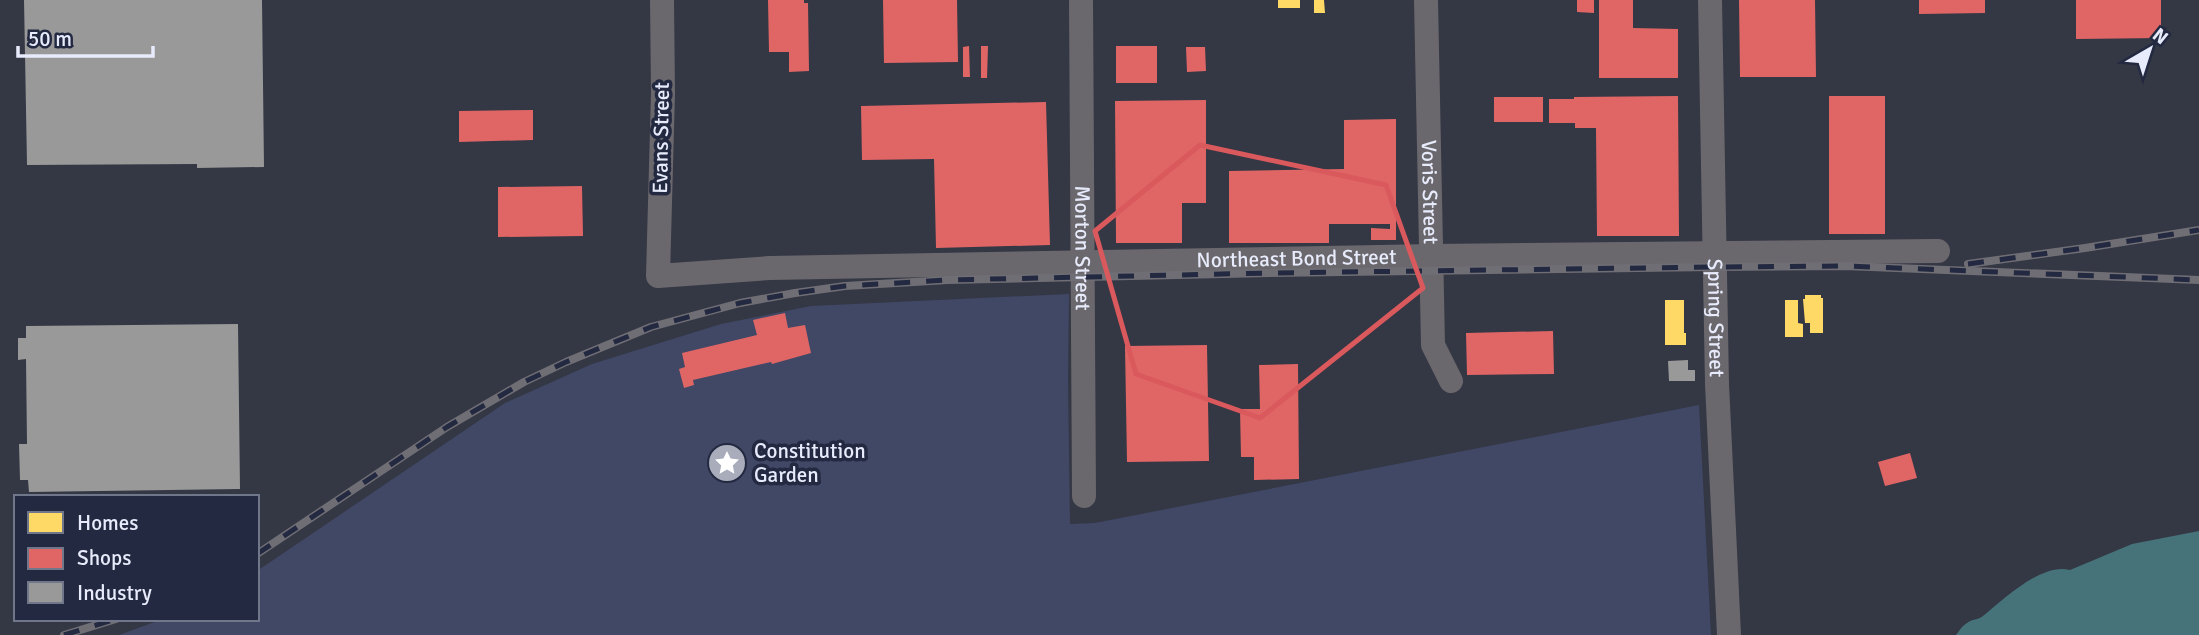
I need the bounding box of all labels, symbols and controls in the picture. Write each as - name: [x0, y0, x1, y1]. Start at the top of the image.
- scale bar: [18, 14, 152, 58]
- north arrow: [2115, 14, 2185, 84]
- text: N: [2147, 23, 2173, 50]
- text: 50 m: [28, 26, 72, 52]
- street label: Evans Street: [647, 82, 675, 194]
- street label: Voris Street: [1416, 140, 1444, 244]
- street label: Morton Street: [1069, 185, 1096, 311]
- street label: Northeast Bond Street: [1196, 244, 1397, 273]
- street label: Spring Street: [1702, 258, 1730, 377]
- place label: Constitution Garden: [754, 438, 866, 488]
- place icon: Constitution Garden: [706, 442, 748, 484]
- legend: [14, 495, 259, 621]
- text: Homes: [77, 510, 139, 536]
- text: Shops: [77, 545, 131, 571]
- text: Industry: [77, 580, 152, 606]

